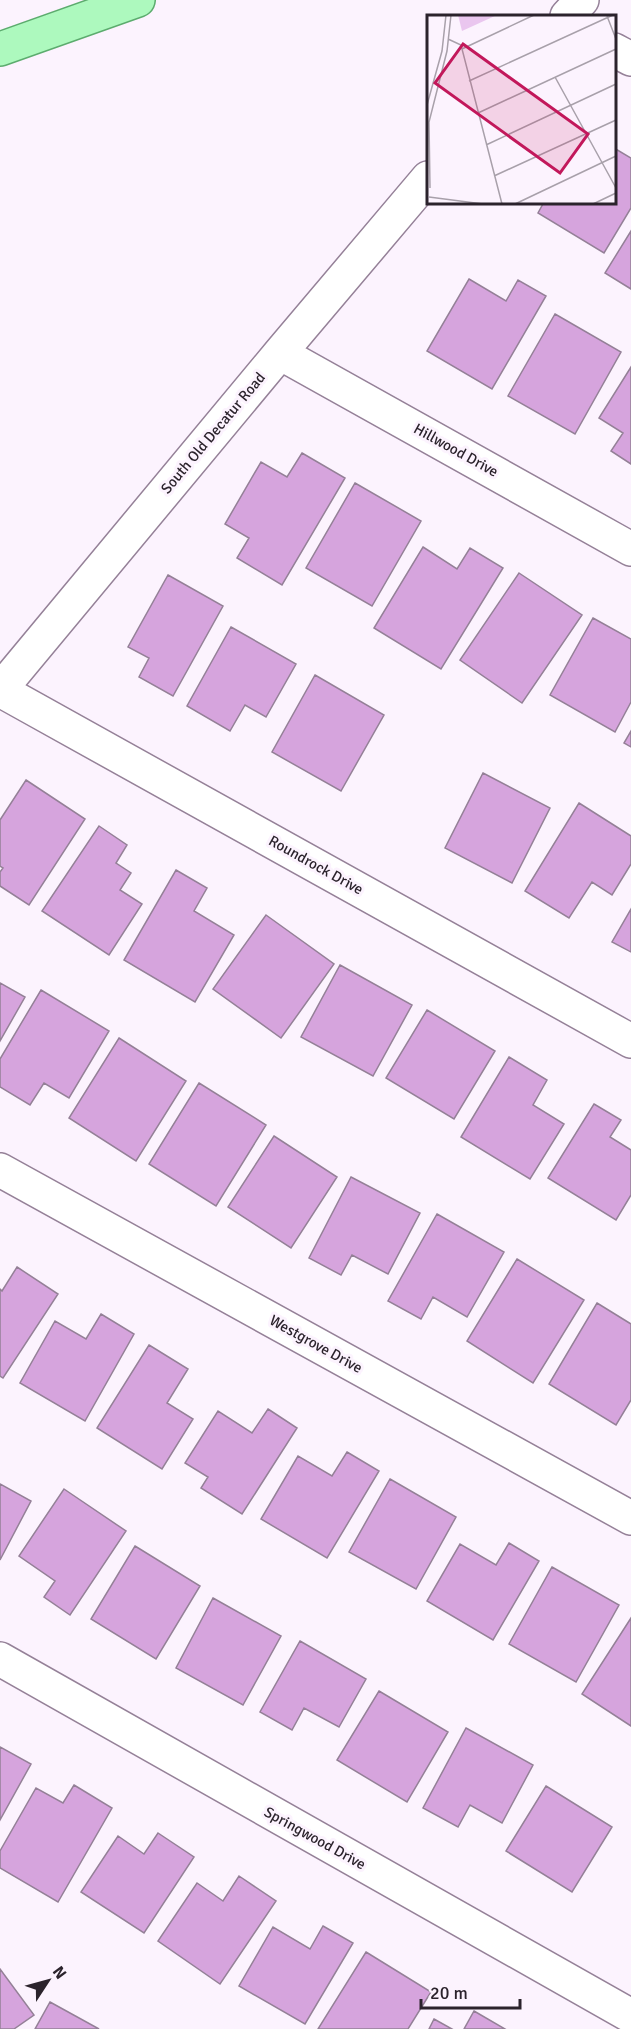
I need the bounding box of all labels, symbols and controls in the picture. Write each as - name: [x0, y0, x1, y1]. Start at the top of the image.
- inset map: [427, 15, 616, 204]
- street label: South Old Decatur Road: [157, 369, 269, 497]
- street label: Hillwood Drive: [411, 419, 501, 481]
- street label: Roundrock Drive: [266, 832, 366, 898]
- street label: Westgrove Drive: [267, 1311, 365, 1377]
- street label: Springwood Drive: [261, 1803, 369, 1873]
- north arrow: [18, 1951, 78, 2011]
- text: N: [48, 1962, 71, 1983]
- scale bar: [421, 1972, 520, 2010]
- text: 20 m: [430, 1982, 468, 2004]

